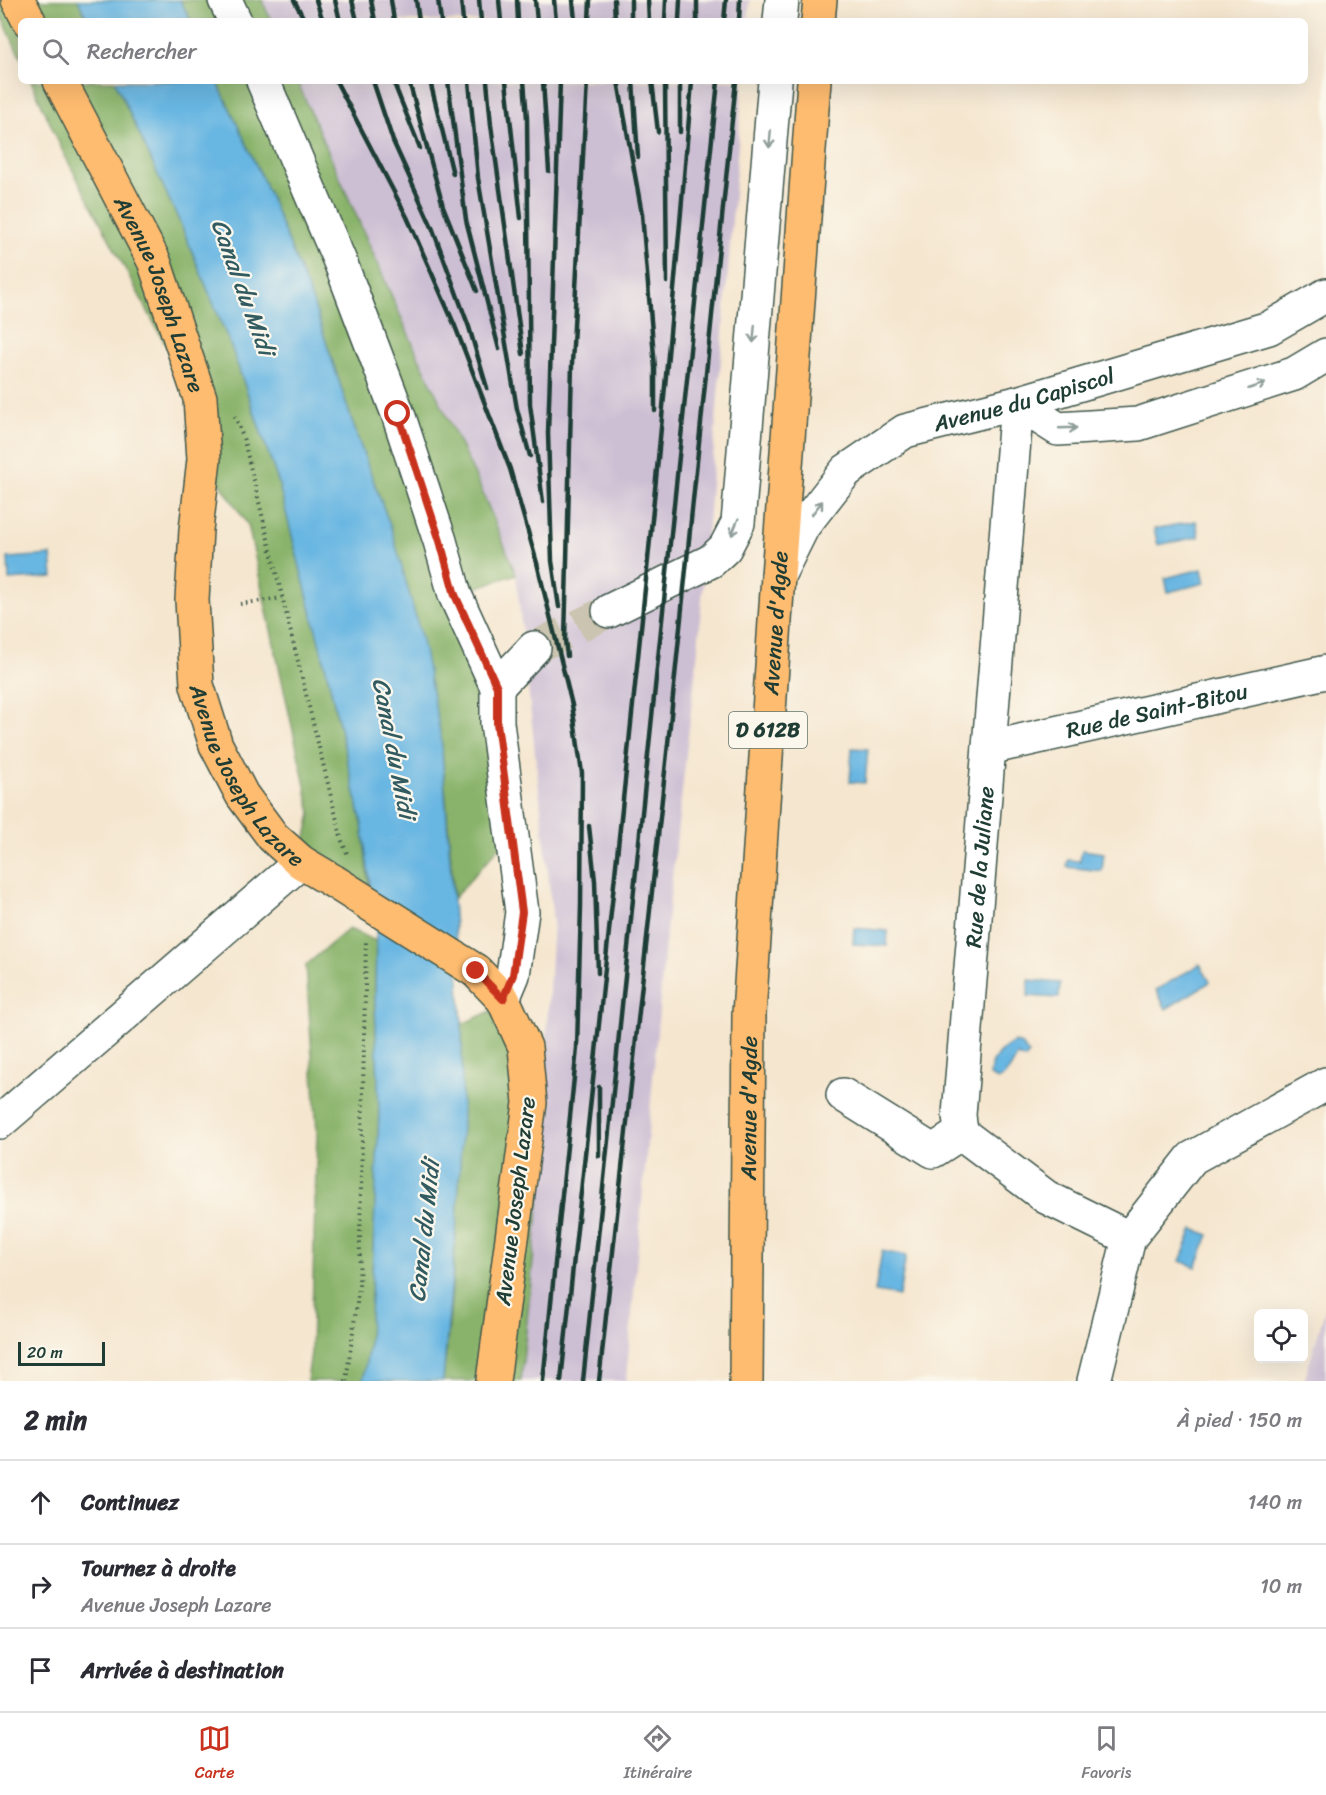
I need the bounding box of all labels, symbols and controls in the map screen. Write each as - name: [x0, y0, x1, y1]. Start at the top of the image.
- search box: [18, 18, 1308, 84]
- text: Rechercher: [87, 32, 197, 71]
- icon: search: [39, 35, 72, 68]
- one-way arrow: [764, 129, 775, 149]
- street label: Avenue Joseph Lazare: [103, 187, 216, 398]
- water label: Canal du Midi: [199, 213, 289, 365]
- one-way arrow: [748, 323, 759, 343]
- street label: Avenue du Capiscol: [928, 355, 1120, 443]
- one-way arrow: [1247, 380, 1266, 391]
- route start: [384, 400, 410, 426]
- one-way arrow: [1057, 422, 1077, 434]
- one-way arrow: [811, 500, 824, 516]
- one-way arrow: [729, 517, 740, 536]
- street label: Avenue d'Agde: [751, 549, 799, 697]
- street label: Rue de Saint-Bitou: [1062, 671, 1251, 750]
- water label: Canal du Midi: [360, 674, 429, 826]
- street label: Avenue Joseph Lazare: [178, 678, 314, 877]
- road number: D 612B: [729, 712, 807, 748]
- street label: Rue de la Juliane: [953, 785, 1005, 949]
- route end: [462, 957, 488, 983]
- street label: Avenue d'Agde: [728, 1036, 768, 1181]
- street label: Avenue Joseph Lazare: [483, 1095, 547, 1308]
- water label: Canal du Midi: [396, 1154, 453, 1304]
- map controls: [1254, 1309, 1308, 1363]
- button: locate: [1254, 1309, 1308, 1363]
- text: 20 m: [27, 1338, 63, 1367]
- scale bar: [18, 1339, 105, 1366]
- text: 2 min: [24, 1397, 87, 1443]
- text: À pied · 150 m: [1177, 1403, 1302, 1438]
- text: Continuez: [81, 1483, 179, 1522]
- text: 140 m: [1248, 1485, 1302, 1520]
- icon: ahead: [24, 1486, 57, 1519]
- text: Tournez à droite: [81, 1549, 236, 1588]
- text: 10 m: [1260, 1569, 1302, 1604]
- icon: right: [24, 1570, 57, 1603]
- text: Avenue Joseph Lazare: [81, 1588, 272, 1623]
- text: Arrivée à destination: [81, 1651, 284, 1690]
- icon: arrive: [24, 1654, 57, 1687]
- tab: Carte: [195, 1722, 234, 1787]
- tab: Itinéraire: [624, 1722, 692, 1787]
- tab: Favoris: [1081, 1722, 1131, 1787]

